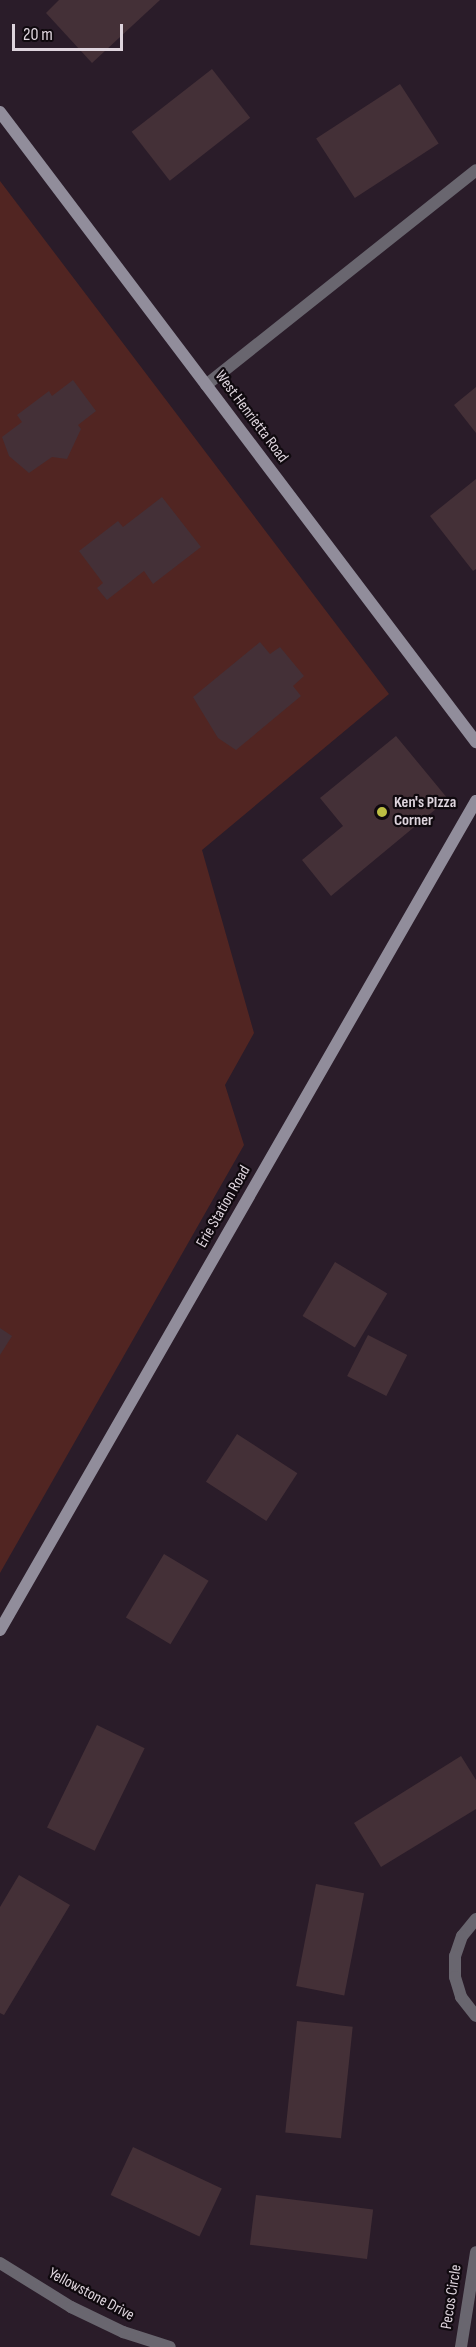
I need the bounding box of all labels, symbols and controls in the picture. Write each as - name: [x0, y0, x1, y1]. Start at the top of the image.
- scale bar: [15, 12, 126, 50]
- text: 20 m: [23, 24, 53, 45]
- street label: West Henrietta Road: [210, 367, 292, 467]
- place label: Ken's PIzza Corner: [394, 793, 456, 831]
- marker: Ken's PIzza Corner: [375, 805, 389, 819]
- street label: Erie Station Road: [193, 1163, 255, 1251]
- street label: Pecos Circle: [437, 2263, 467, 2331]
- street label: Yellowstone Drive: [45, 2264, 137, 2326]

